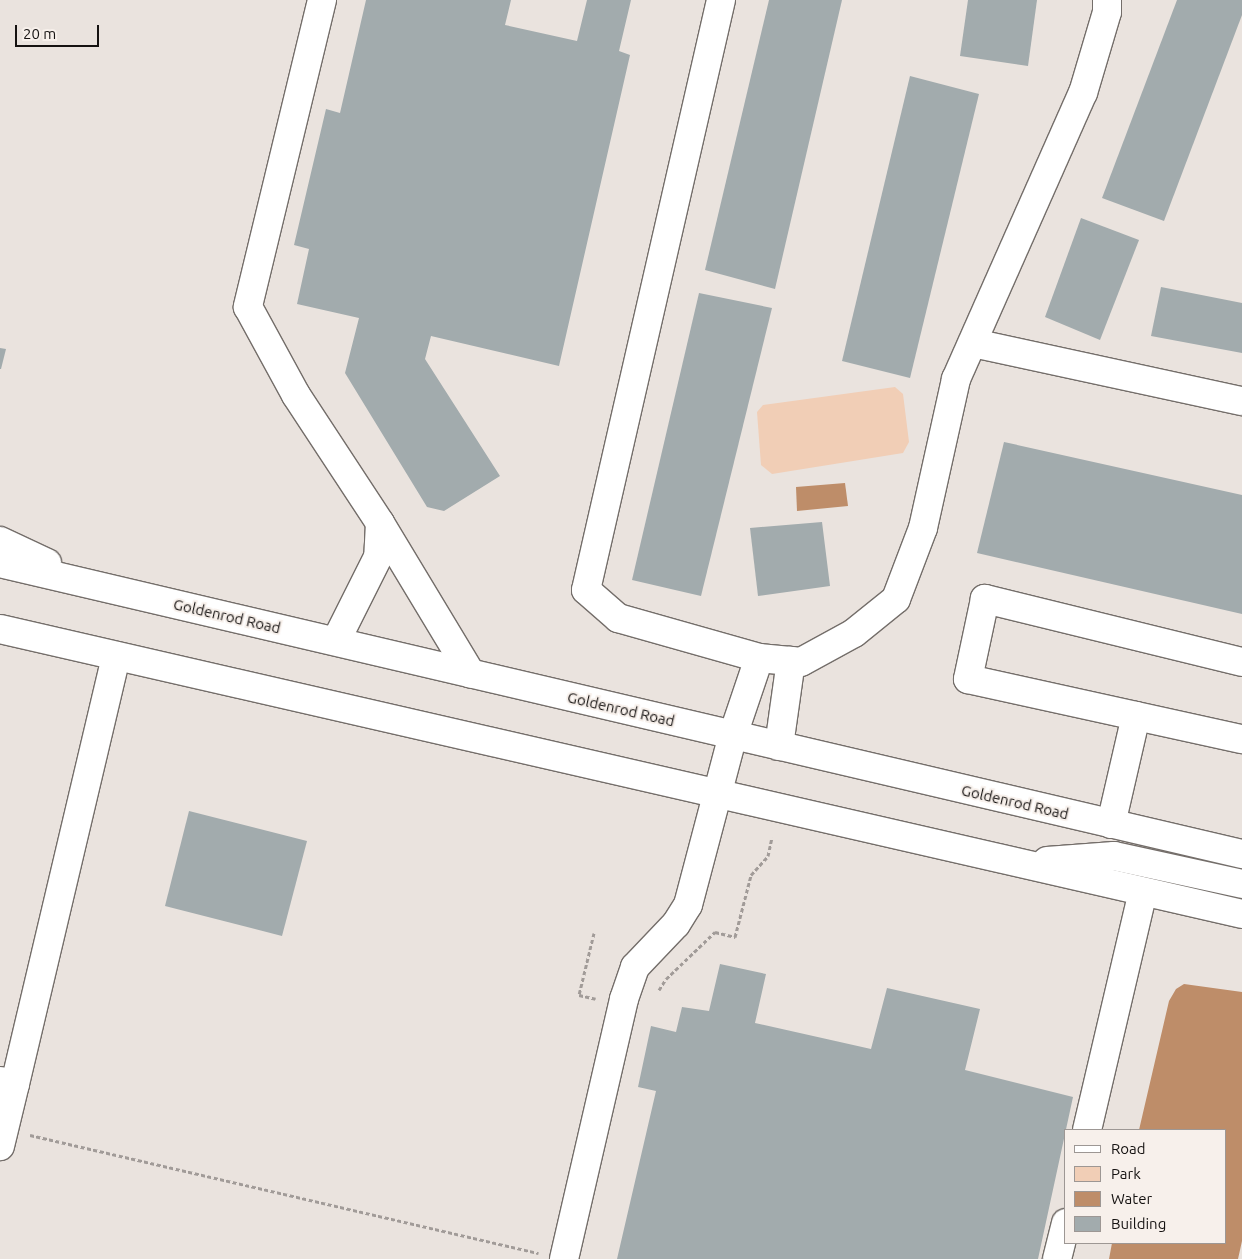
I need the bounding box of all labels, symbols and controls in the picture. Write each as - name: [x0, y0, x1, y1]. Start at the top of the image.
- scale bar: [18, 15, 101, 47]
- text: 20 m: [23, 25, 56, 42]
- street label: Goldenrod Road: [172, 595, 282, 637]
- street label: Goldenrod Road: [566, 688, 676, 730]
- street label: Goldenrod Road: [960, 781, 1070, 823]
- legend: [1064, 1129, 1227, 1244]
- text: Road: [1111, 1140, 1146, 1157]
- text: Park: [1111, 1165, 1141, 1182]
- text: Water: [1111, 1190, 1152, 1207]
- text: Building: [1111, 1215, 1166, 1232]

